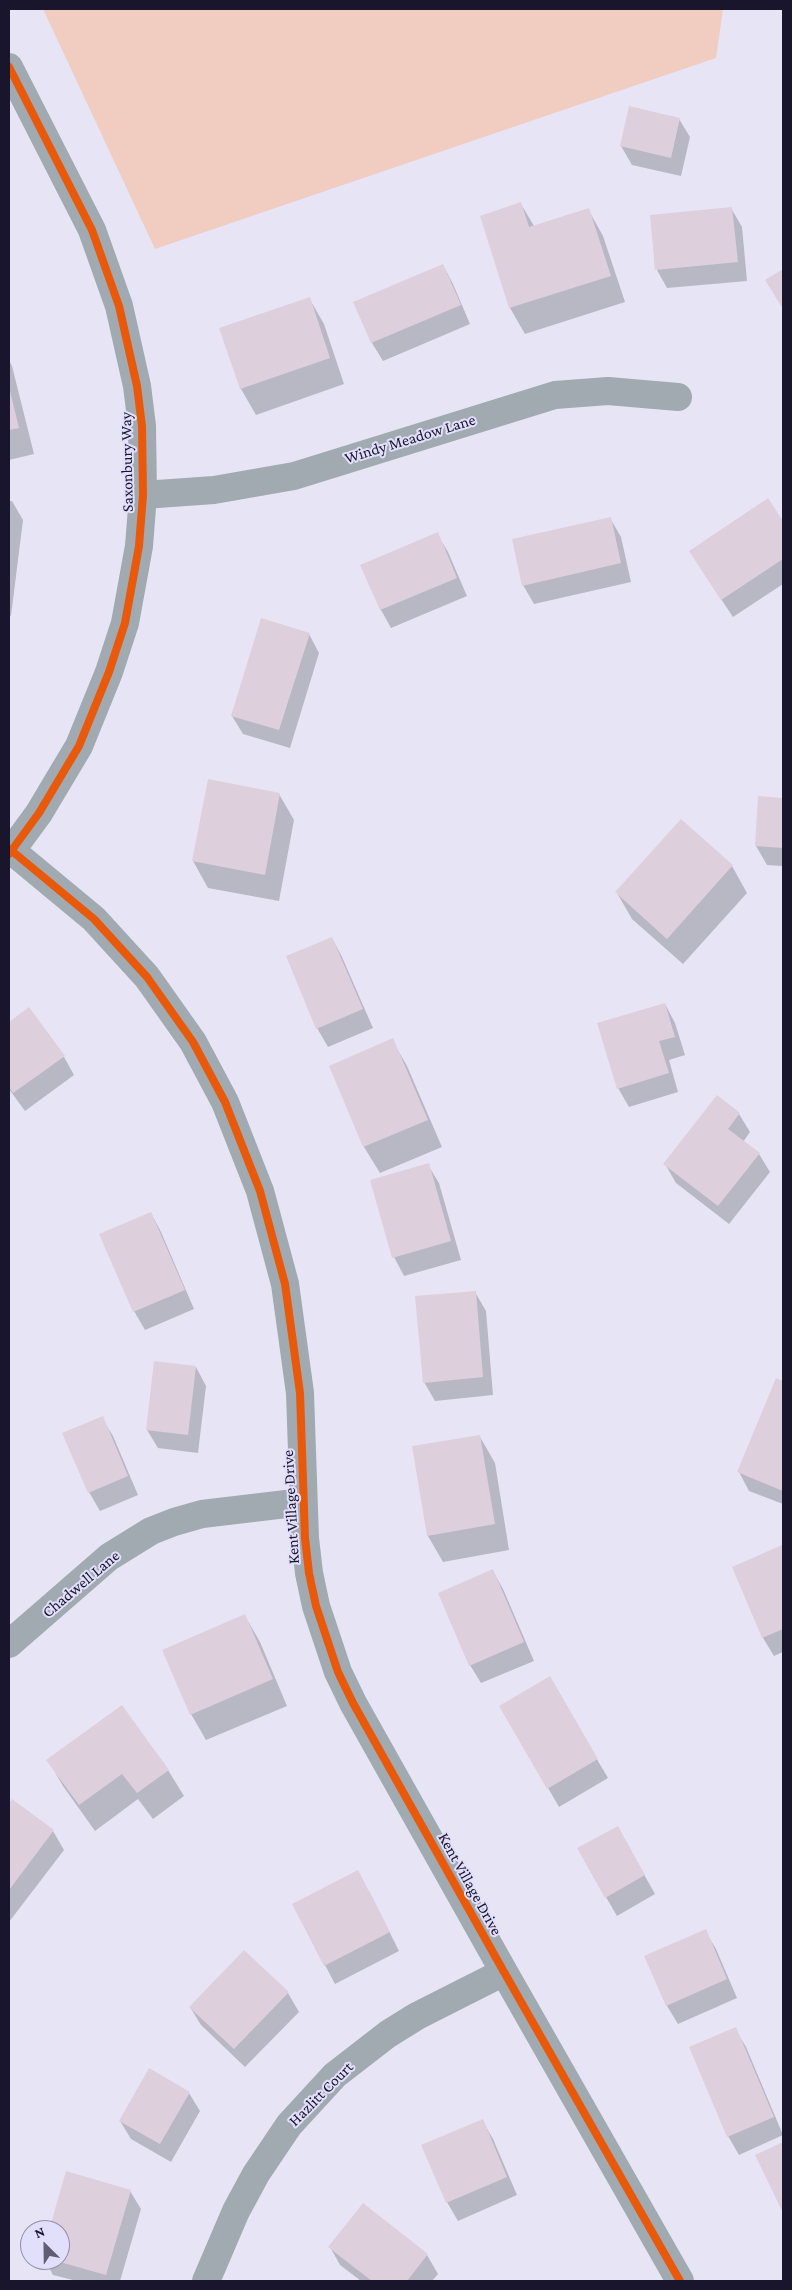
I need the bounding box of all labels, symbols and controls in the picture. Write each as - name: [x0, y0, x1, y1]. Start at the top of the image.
- street label: Windy Meadow Lane: [342, 410, 478, 468]
- street label: Saxonbury Way: [117, 412, 137, 512]
- street label: Kent Village Drive: [278, 1449, 304, 1565]
- street label: Chadwell Lane: [38, 1546, 124, 1622]
- street label: Kent Village Drive: [434, 1829, 506, 1939]
- street label: Hazlitt Court: [285, 2058, 357, 2130]
- north arrow: [20, 2220, 70, 2270]
- text: N: [32, 2223, 47, 2241]

